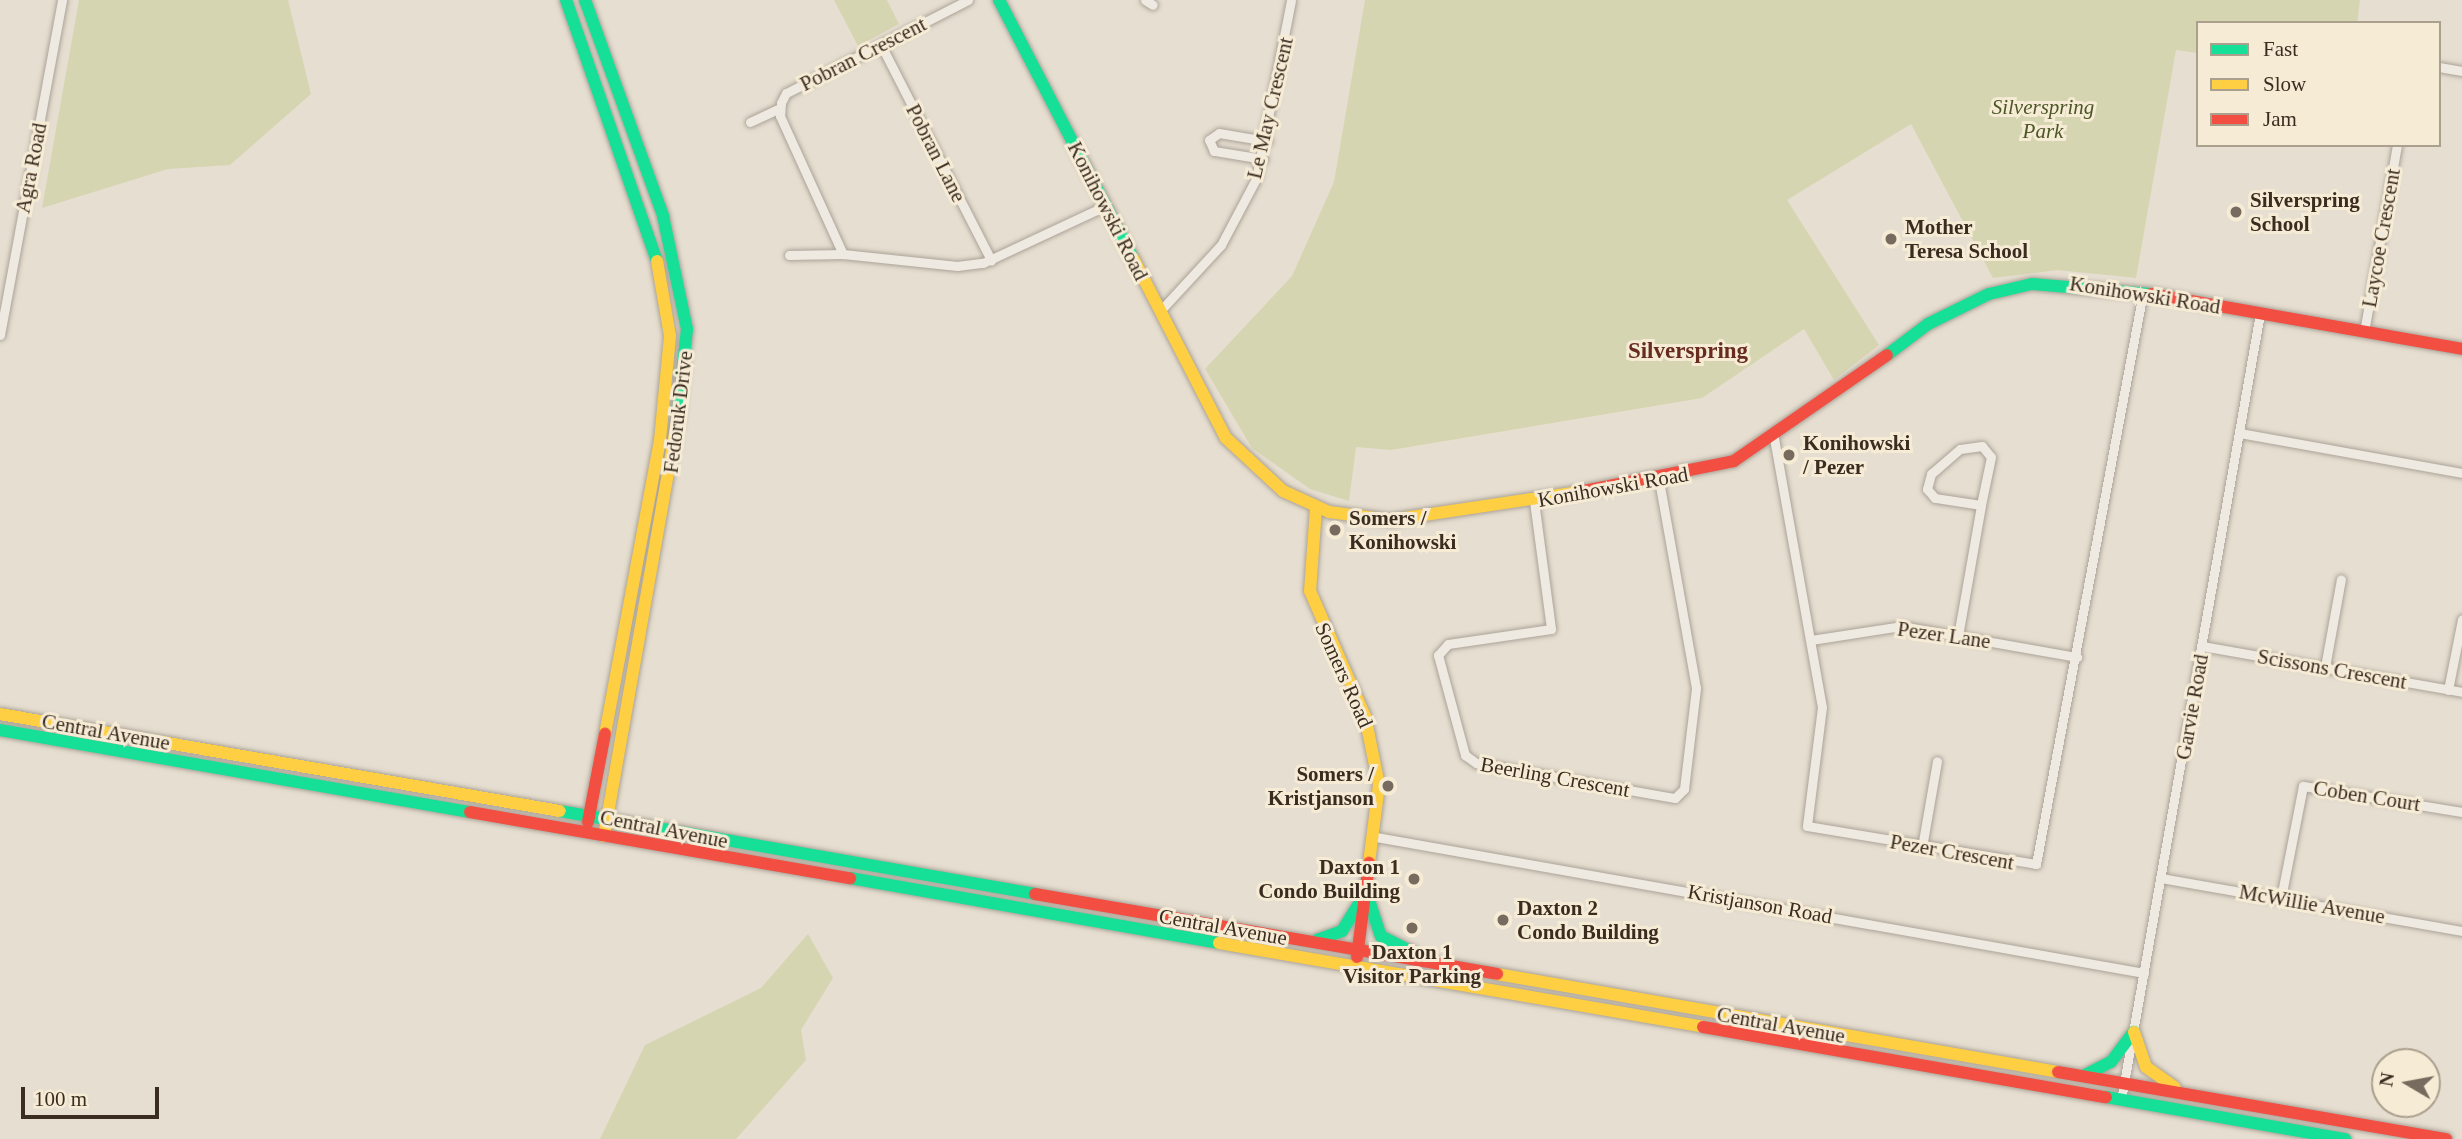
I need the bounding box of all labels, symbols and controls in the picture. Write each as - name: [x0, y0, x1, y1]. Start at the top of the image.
- street label: Pobran Crescent: [796, 11, 930, 97]
- legend: [2196, 21, 2441, 147]
- street label: Le May Crescent: [1241, 35, 1299, 181]
- text: Fast: [2263, 37, 2298, 61]
- text: Slow: [2263, 72, 2306, 96]
- park label: Silverspring Park: [1992, 94, 2094, 144]
- street label: Pobran Lane: [901, 100, 971, 206]
- text: Jam: [2263, 107, 2297, 131]
- street label: Agra Road: [10, 121, 52, 215]
- street label: Konihowski Road: [1062, 137, 1154, 285]
- street label: Laycoe Crescent: [2356, 167, 2406, 309]
- place label: Silverspring School: [2250, 187, 2360, 237]
- marker: Silverspring School: [2228, 204, 2244, 220]
- place label: Mother Teresa School: [1905, 214, 2028, 264]
- marker: Mother Teresa School: [1883, 231, 1899, 247]
- street label: Konihowski Road: [2068, 271, 2222, 319]
- district label: Silverspring: [1628, 337, 1748, 365]
- street label: Fedoruk Drive: [658, 349, 698, 475]
- place label: Konihowski / Pezer: [1803, 430, 1910, 480]
- marker: Konihowski / Pezer: [1781, 447, 1797, 463]
- street label: Konihowski Road: [1536, 461, 1690, 513]
- place label: Somers / Konihowski: [1349, 505, 1456, 555]
- marker: Somers / Konihowski: [1327, 522, 1343, 538]
- street label: Pezer Lane: [1896, 616, 1992, 654]
- street label: Somers Road: [1310, 618, 1378, 732]
- street label: Scissons Crescent: [2255, 643, 2409, 695]
- street label: Garvie Road: [2170, 652, 2214, 762]
- street label: Central Avenue: [39, 708, 173, 756]
- street label: Beerling Crescent: [1478, 751, 1632, 803]
- place label: Somers / Kristjanson: [1268, 761, 1374, 811]
- street label: Coben Court: [2312, 775, 2422, 817]
- marker: Somers / Kristjanson: [1380, 778, 1396, 794]
- street label: Central Avenue: [597, 804, 731, 854]
- street label: Pezer Crescent: [1888, 829, 2016, 875]
- place label: Daxton 1 Condo Building: [1258, 854, 1400, 904]
- marker: Daxton 1 Condo Building: [1406, 871, 1422, 887]
- street label: Kristjanson Road: [1686, 879, 1834, 929]
- street label: McWillie Avenue: [2237, 879, 2387, 929]
- place label: Daxton 2 Condo Building: [1517, 895, 1659, 945]
- street label: Central Avenue: [1156, 903, 1290, 951]
- marker: Daxton 2 Condo Building: [1495, 912, 1511, 928]
- marker: Daxton 1 Visitor Parking: [1404, 920, 1420, 936]
- place label: Daxton 1 Visitor Parking: [1343, 939, 1481, 989]
- street label: Central Avenue: [1714, 1001, 1848, 1049]
- north arrow: [2371, 1048, 2441, 1118]
- text: N: [2375, 1071, 2398, 1088]
- scale bar: [24, 1072, 163, 1116]
- text: 100 m: [34, 1087, 87, 1111]

